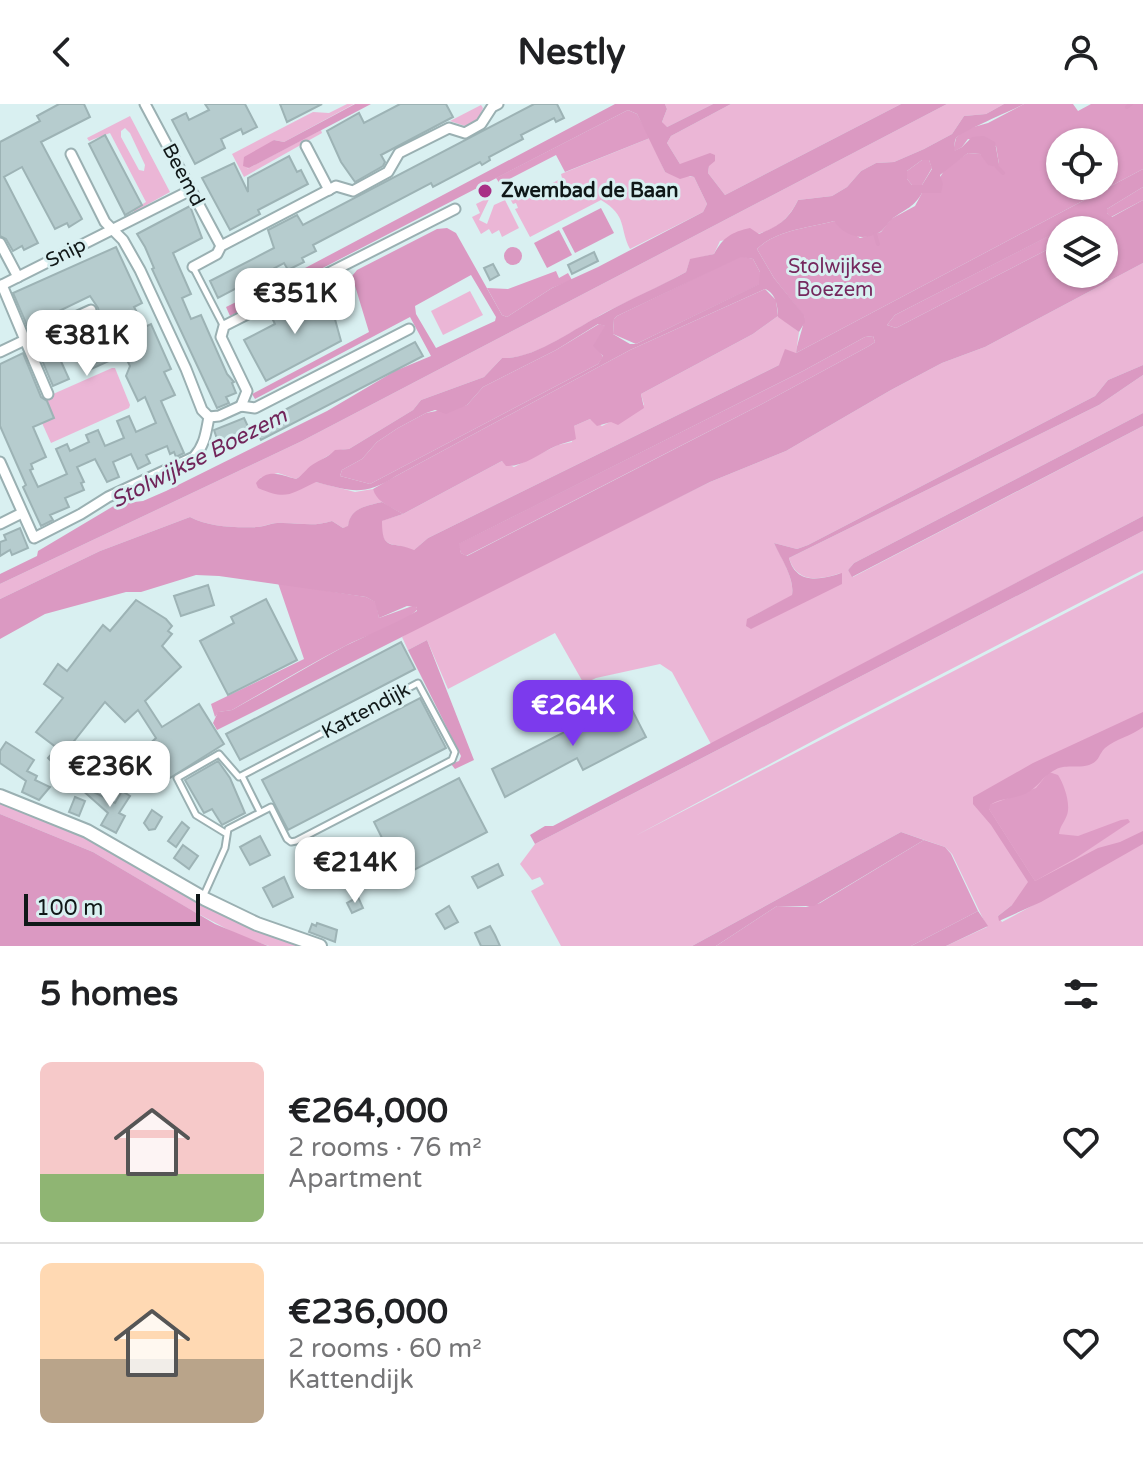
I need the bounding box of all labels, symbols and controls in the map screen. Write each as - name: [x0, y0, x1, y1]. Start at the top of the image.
- icon: back: [40, 30, 84, 74]
- icon: person: [1059, 30, 1103, 74]
- text: Nestly: [518, 31, 625, 74]
- map controls: [1046, 128, 1118, 288]
- button: locate: [1046, 128, 1118, 200]
- street label: Beemd: [157, 140, 209, 210]
- place label: Zwembad de Baan: [501, 179, 678, 203]
- marker: Zwembad de Baan: [476, 182, 494, 200]
- button: layers: [1046, 216, 1118, 288]
- street label: Snip: [42, 233, 90, 273]
- park label: Stolwijkse Boezem: [788, 255, 882, 302]
- pin: €351K: [239, 268, 351, 336]
- text: €351K: [253, 278, 337, 309]
- pin: €381K: [31, 310, 143, 378]
- text: €381K: [45, 320, 129, 351]
- water label: Stolwijkse Boezem: [107, 402, 292, 514]
- street label: Kattendijk: [318, 678, 414, 744]
- pin: €264K: [517, 680, 629, 748]
- text: €264K: [531, 690, 615, 721]
- pin: €236K: [54, 741, 166, 809]
- text: €236K: [68, 751, 152, 782]
- pin: €214K: [299, 837, 411, 905]
- text: €214K: [313, 847, 397, 878]
- scale bar: [24, 890, 200, 926]
- text: 100 m: [36, 895, 103, 921]
- icon: filters: [1059, 972, 1103, 1016]
- text: 5 homes: [40, 974, 178, 1015]
- text: €264,000: [288, 1091, 448, 1132]
- icon: home: [104, 1094, 200, 1190]
- icon: heart: [1059, 1120, 1103, 1164]
- text: 2 rooms · 76 m²: [288, 1132, 482, 1163]
- text: Apartment: [288, 1163, 422, 1194]
- text: €236,000: [288, 1292, 448, 1333]
- icon: home: [104, 1295, 200, 1391]
- icon: heart: [1059, 1321, 1103, 1365]
- text: 2 rooms · 60 m²: [288, 1333, 482, 1364]
- text: Kattendijk: [288, 1364, 414, 1395]

